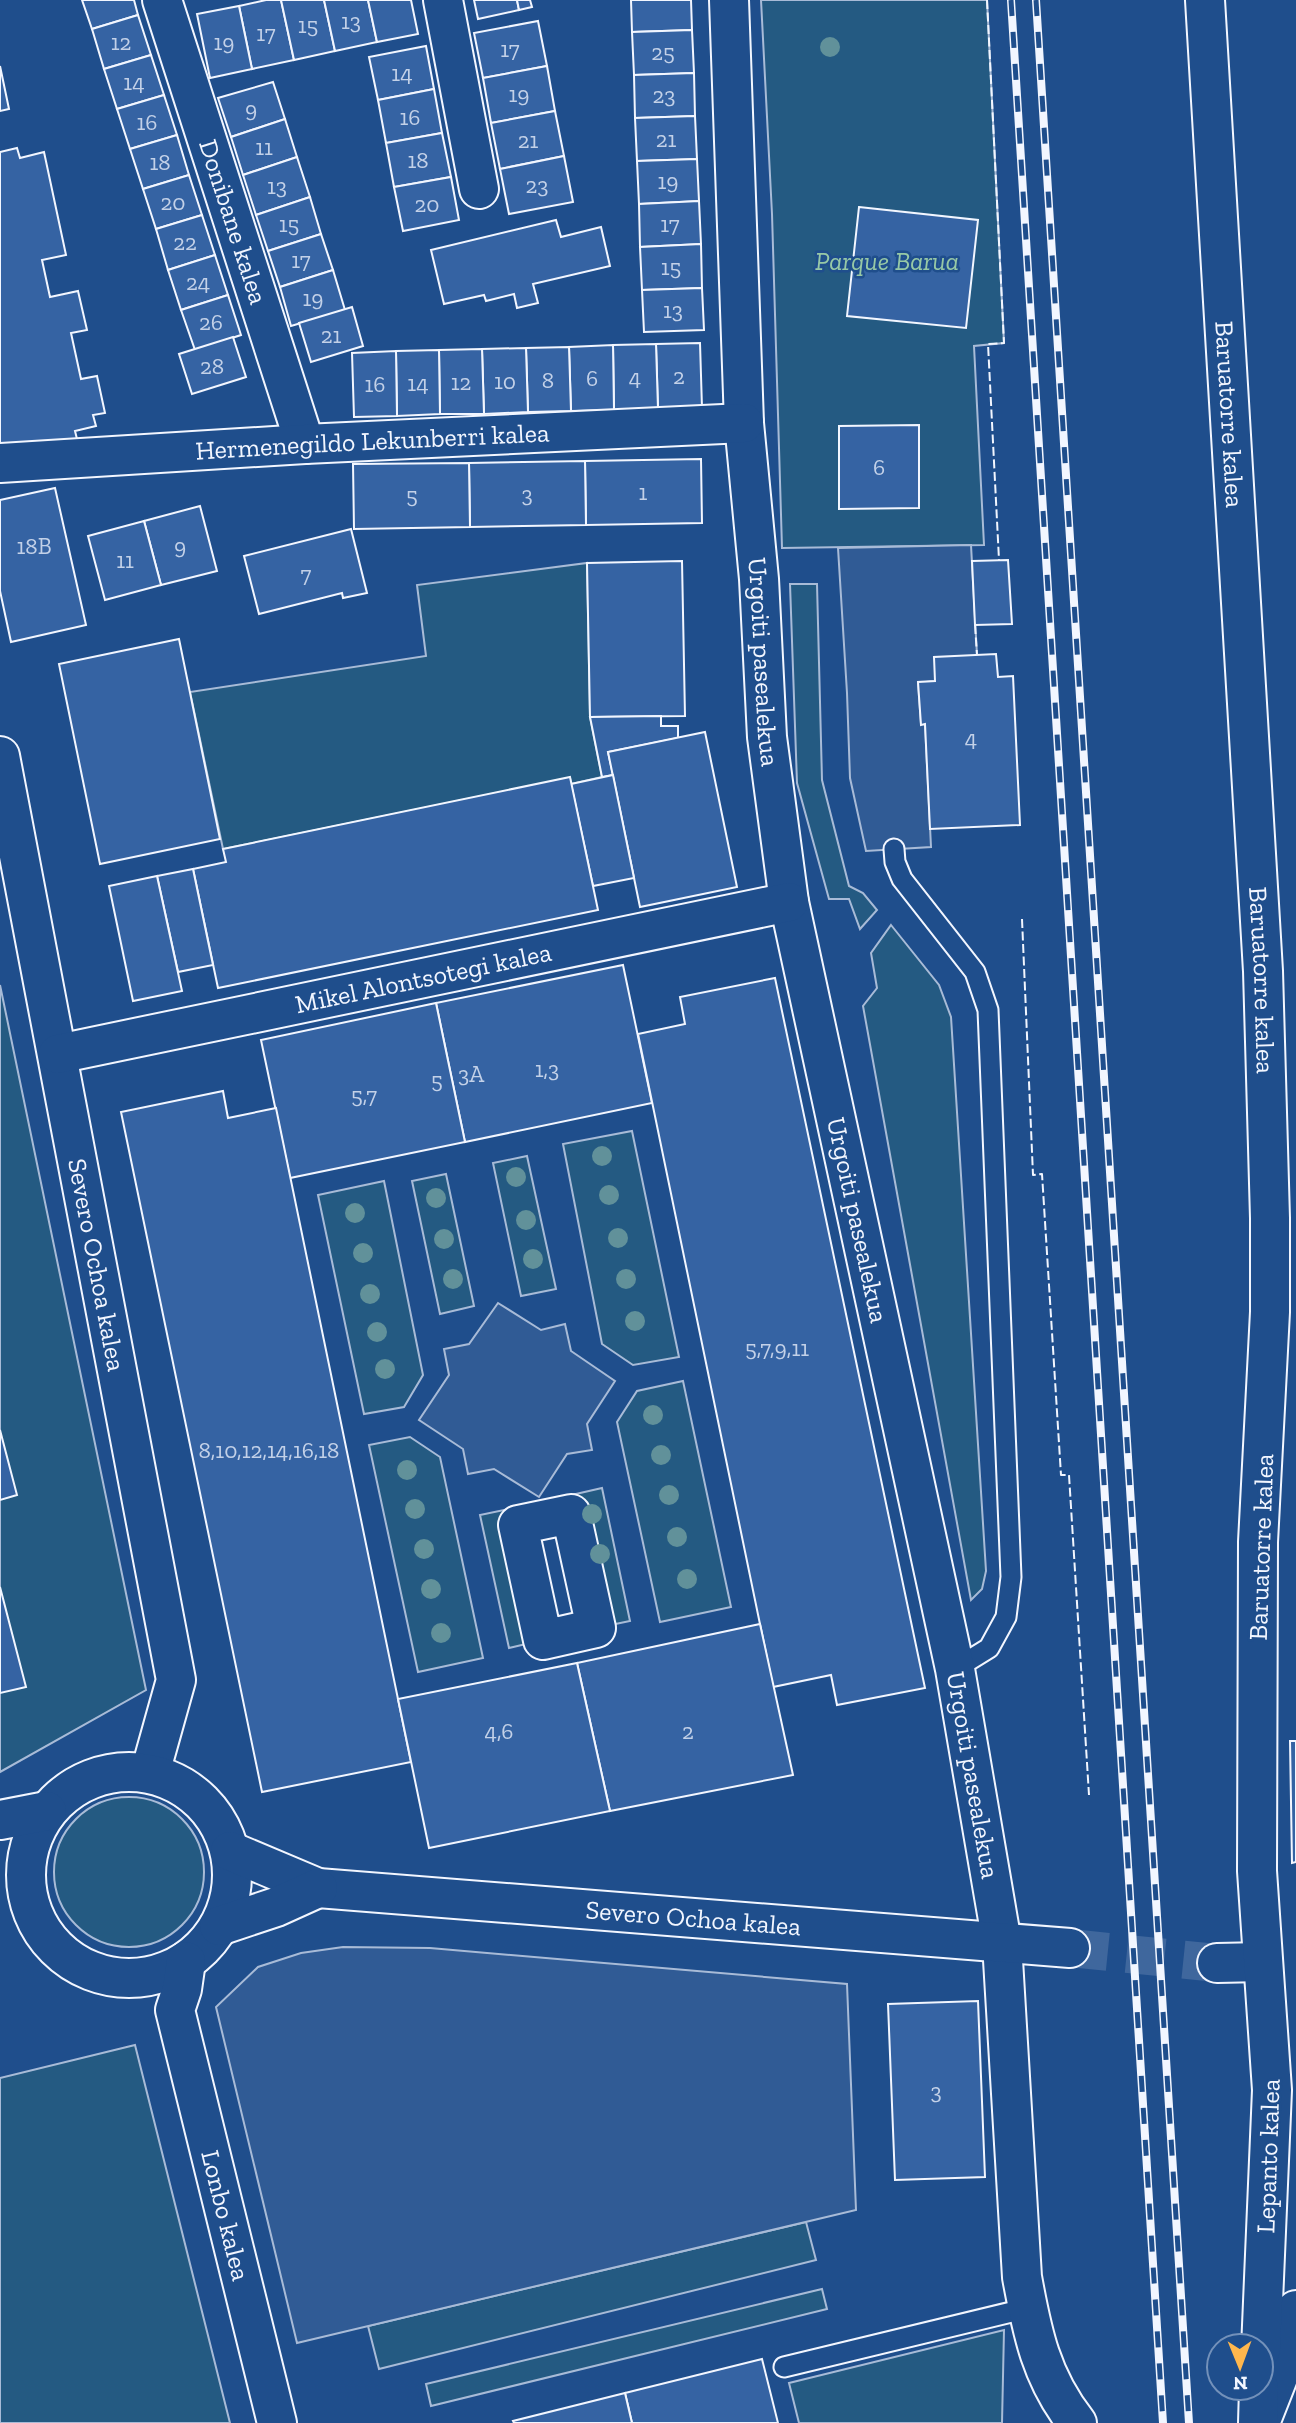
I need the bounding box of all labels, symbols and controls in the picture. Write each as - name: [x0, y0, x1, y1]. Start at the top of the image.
- house number: 13: [341, 7, 361, 35]
- house number: 15: [298, 11, 318, 39]
- house number: 17: [256, 19, 276, 47]
- house number: 12: [111, 28, 131, 56]
- house number: 19: [213, 28, 235, 56]
- house number: 17: [500, 35, 520, 63]
- house number: 25: [651, 38, 675, 66]
- house number: 14: [391, 59, 413, 87]
- house number: 14: [123, 68, 145, 96]
- house number: 19: [508, 80, 530, 108]
- house number: 23: [652, 81, 676, 109]
- house number: 9: [245, 95, 257, 123]
- house number: 16: [399, 103, 421, 131]
- house number: 16: [136, 108, 158, 136]
- house number: 21: [656, 125, 676, 153]
- house number: 21: [518, 126, 538, 154]
- house number: 11: [255, 133, 273, 161]
- street label: Donibane kalea: [192, 135, 275, 309]
- house number: 18: [407, 146, 429, 174]
- house number: 18: [149, 148, 171, 176]
- house number: 19: [657, 167, 679, 195]
- house number: 23: [525, 171, 549, 199]
- house number: 13: [267, 172, 287, 200]
- house number: 20: [160, 188, 186, 216]
- house number: 20: [414, 190, 440, 218]
- house number: 15: [279, 210, 299, 238]
- house number: 17: [660, 210, 680, 238]
- house number: 22: [173, 228, 197, 256]
- park label: Parque Barua: [815, 245, 959, 277]
- house number: 17: [291, 246, 311, 274]
- house number: 15: [661, 253, 681, 281]
- house number: 24: [186, 268, 210, 296]
- house number: 19: [302, 284, 324, 312]
- house number: 13: [663, 296, 683, 324]
- house number: 26: [199, 308, 223, 336]
- street label: Baruatorre kalea: [1208, 320, 1251, 509]
- house number: 21: [321, 321, 341, 349]
- house number: 28: [200, 352, 224, 380]
- house number: 2: [673, 362, 685, 390]
- house number: 4: [629, 363, 641, 391]
- house number: 6: [586, 364, 598, 392]
- house number: 8: [542, 366, 554, 394]
- house number: 10: [494, 367, 516, 395]
- house number: 12: [451, 368, 471, 396]
- house number: 14: [407, 369, 429, 397]
- house number: 16: [364, 370, 386, 398]
- street label: Hermenegildo Lekunberri kalea: [194, 416, 551, 467]
- house number: 6: [873, 453, 885, 481]
- house number: 1: [639, 478, 648, 506]
- house number: 3: [521, 480, 533, 508]
- house number: 5: [406, 481, 418, 509]
- house number: 18B: [16, 532, 52, 560]
- house number: 9: [174, 532, 186, 560]
- house number: 11: [116, 546, 134, 574]
- street label: Urgoiti pasealekua: [741, 556, 787, 769]
- house number: 7: [301, 560, 312, 588]
- house number: 4: [965, 724, 977, 752]
- street label: Baruatorre kalea: [1242, 886, 1282, 1075]
- street label: Mikel Alontsotegi kalea: [292, 936, 555, 1020]
- house number: 1,3: [535, 1055, 559, 1083]
- house number: 3A: [458, 1060, 485, 1088]
- house number: 5: [431, 1066, 443, 1094]
- house number: 5,7: [351, 1081, 377, 1109]
- street label: Urgoiti pasealekua: [820, 1114, 896, 1326]
- street label: Severo Ochoa kalea: [61, 1156, 133, 1374]
- house number: 5,7,9,11: [745, 1334, 809, 1362]
- house number: 8,10,12,14,16,18: [199, 1436, 339, 1464]
- street label: Baruatorre kalea: [1242, 1453, 1280, 1641]
- street label: Urgoiti pasealekua: [940, 1669, 1007, 1881]
- house number: 4,6: [485, 1717, 513, 1745]
- house number: 2: [682, 1717, 694, 1745]
- street label: Severo Ochoa kalea: [584, 1893, 803, 1943]
- house number: 3: [930, 2077, 942, 2105]
- street label: Lepanto kalea: [1249, 2078, 1287, 2234]
- street label: Lonbo kalea: [194, 2147, 257, 2284]
- north arrow: [1205, 2332, 1275, 2402]
- text: N: [1233, 2372, 1248, 2395]

